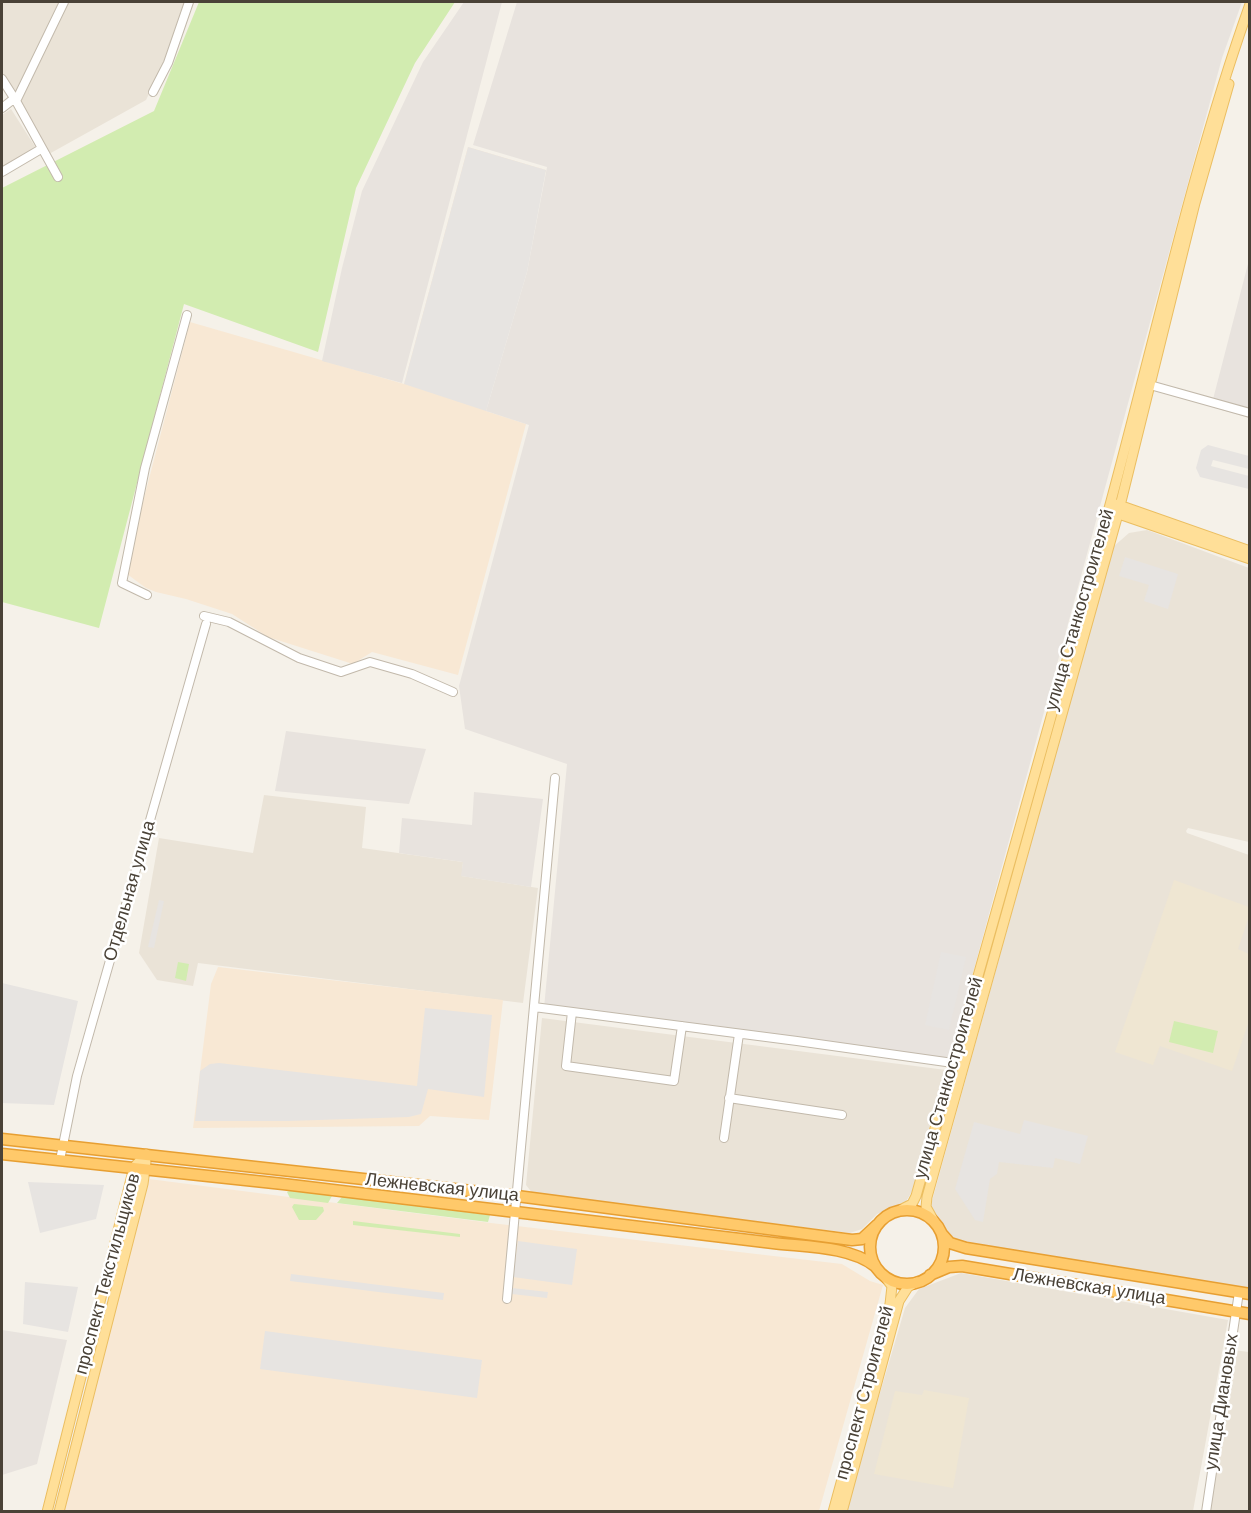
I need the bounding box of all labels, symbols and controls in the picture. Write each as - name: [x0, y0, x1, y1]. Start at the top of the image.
- street label: улица Станкостроителей: [1041, 507, 1119, 713]
- street label: Отдельная улица: [100, 818, 160, 964]
- street label: улица Станкостроителей: [910, 975, 988, 1181]
- street label: Лежневская улица: [364, 1169, 520, 1207]
- street label: проспект Текстильщиков: [71, 1171, 145, 1377]
- street label: Лежневская улица: [1011, 1264, 1167, 1310]
- street label: проспект Строителей: [831, 1304, 899, 1482]
- street label: улица Диановых: [1201, 1332, 1243, 1472]

